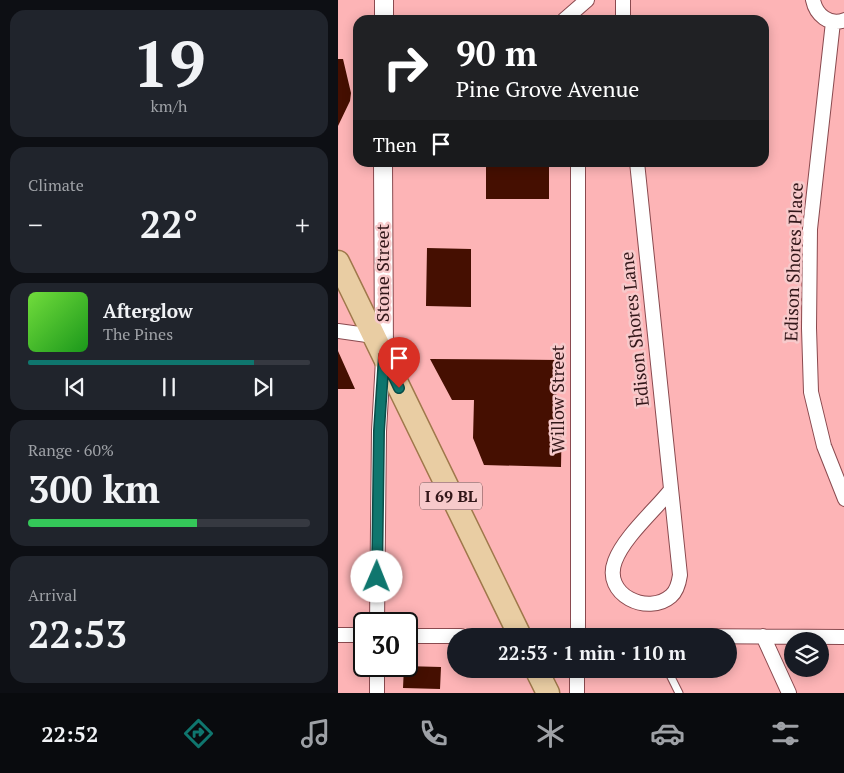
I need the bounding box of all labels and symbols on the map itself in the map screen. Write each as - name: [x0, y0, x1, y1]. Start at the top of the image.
- street label: Edison Shores Place: [778, 182, 808, 342]
- street label: Stone Street: [370, 223, 394, 322]
- street label: Edison Shores Lane: [614, 250, 654, 408]
- pin: [378, 337, 420, 388]
- street label: Willow Street: [545, 345, 569, 453]
- road number: I 69 BL: [420, 482, 482, 510]
- position arrow: [350, 550, 402, 602]
- speed limit sign: 30: [353, 612, 418, 677]

